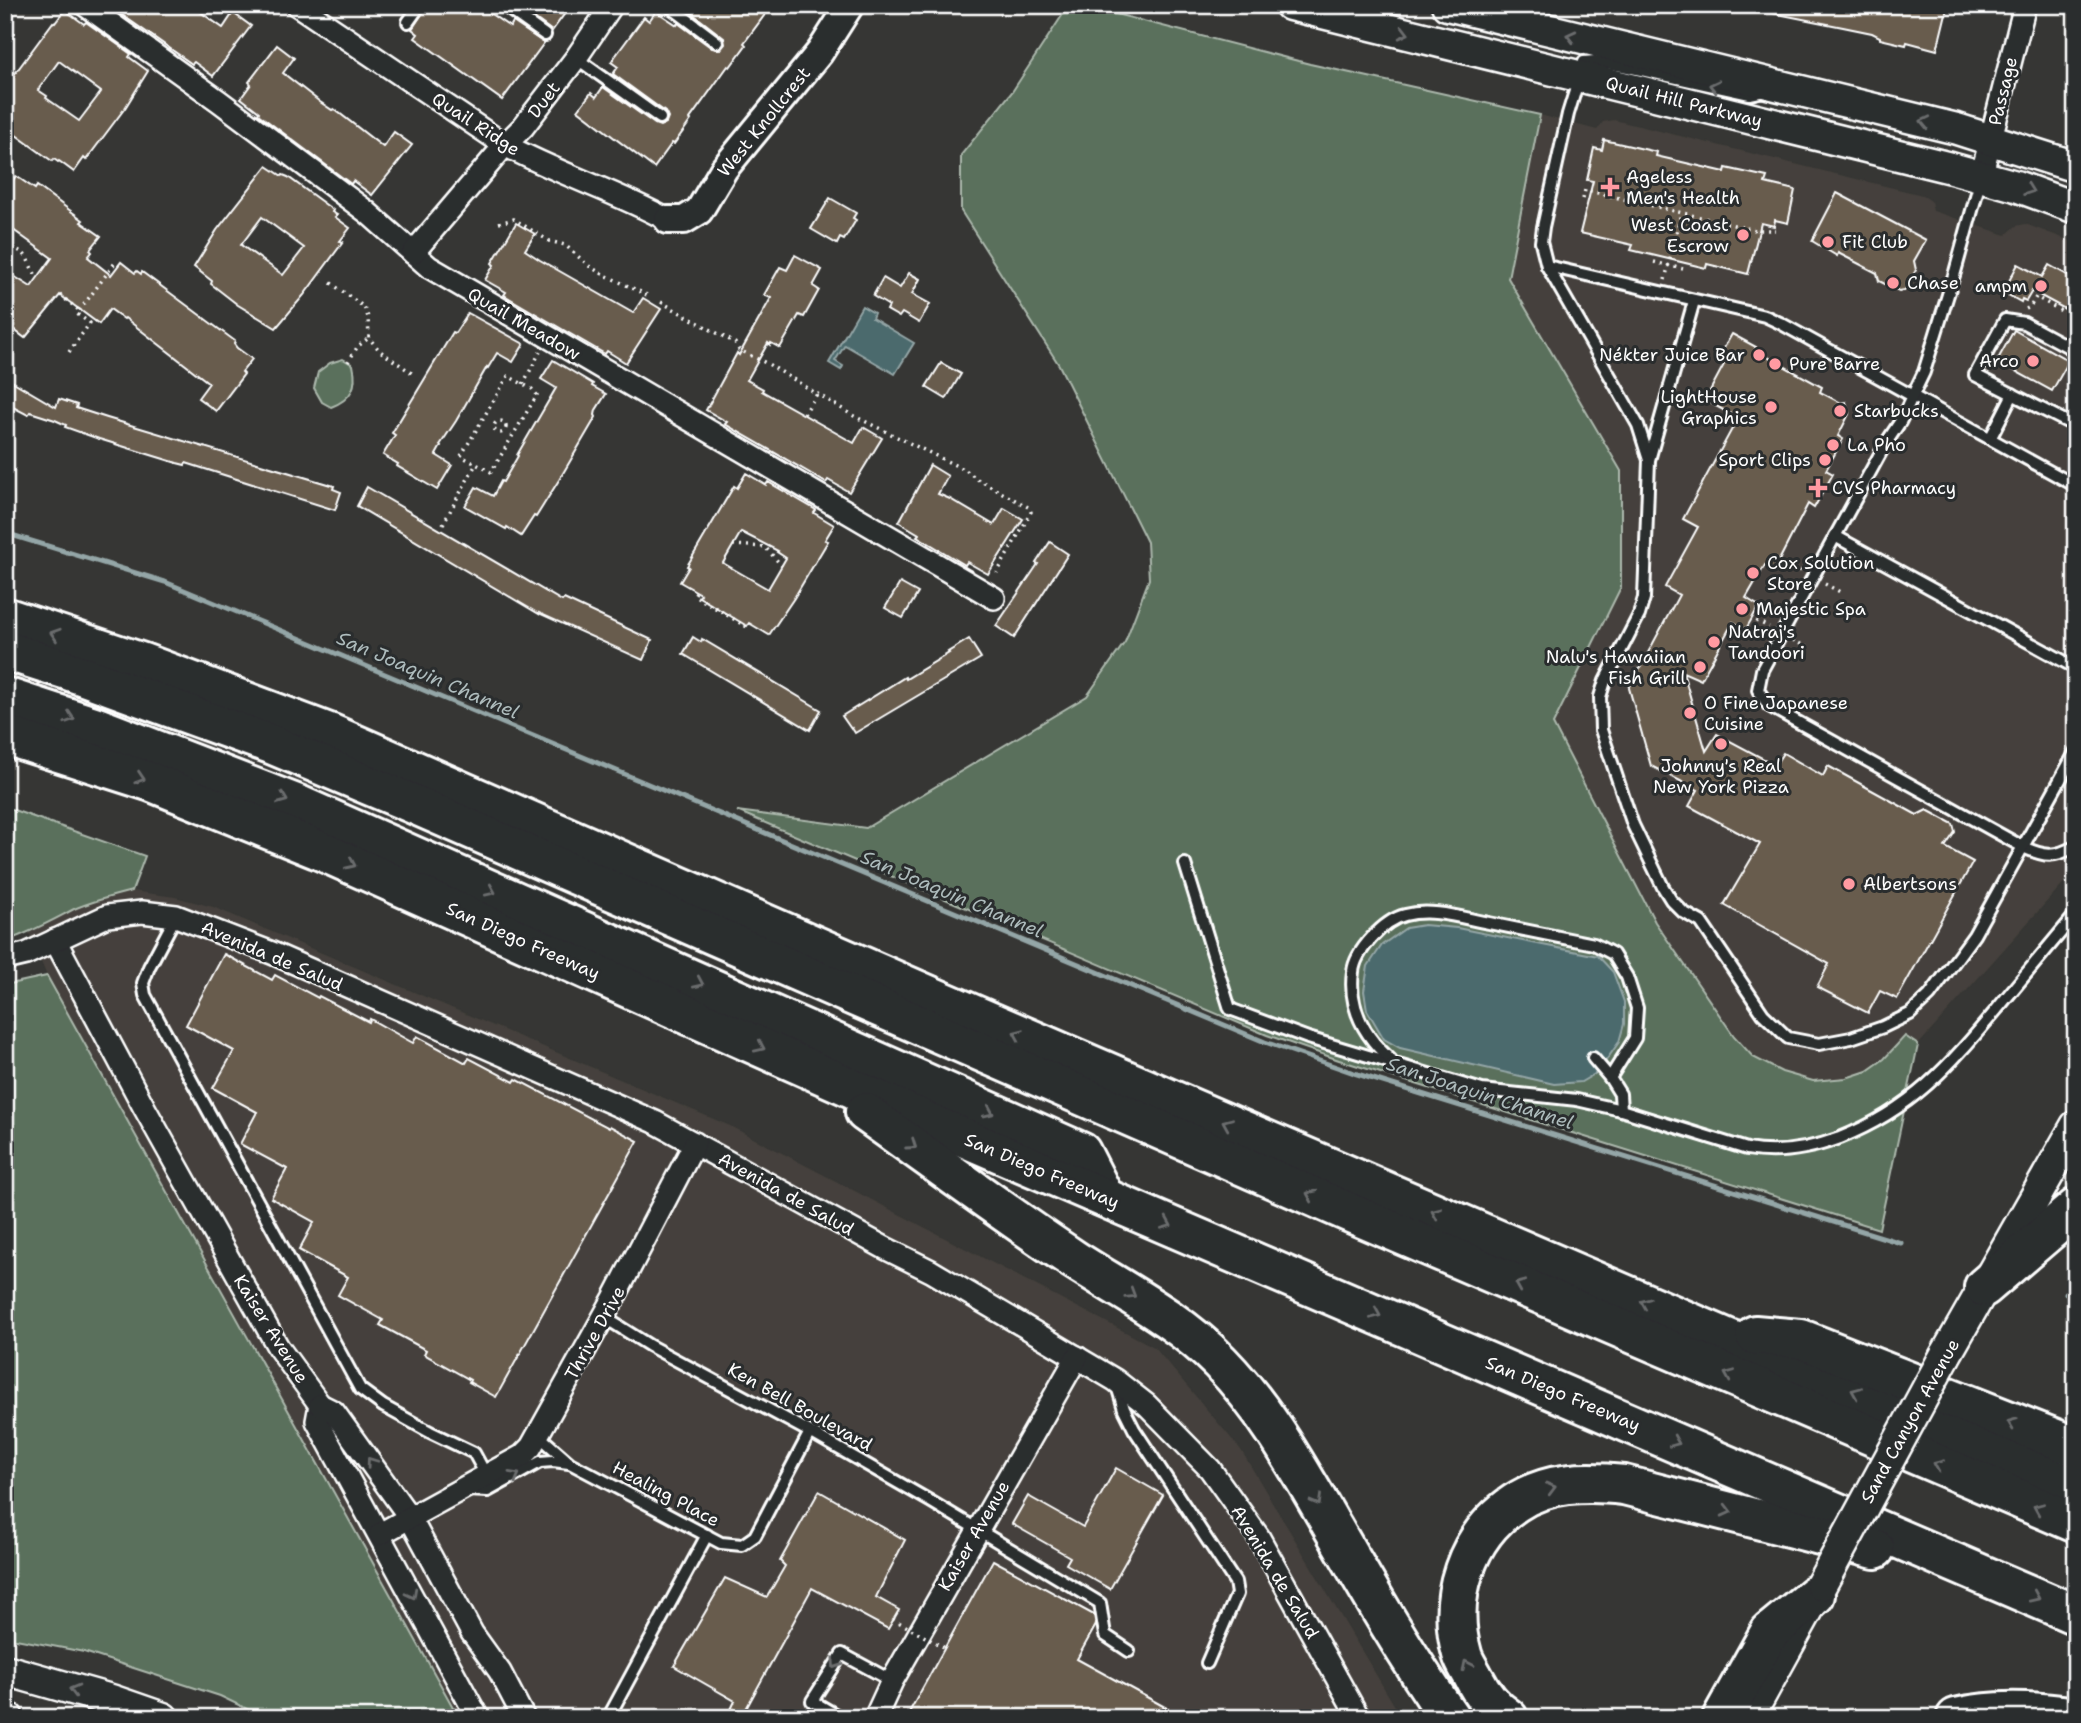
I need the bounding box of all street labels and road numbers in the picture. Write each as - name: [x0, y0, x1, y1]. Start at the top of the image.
- street label: Passage: [1983, 54, 2023, 128]
- street label: West Knollcrest: [712, 62, 816, 182]
- street label: Quail Hill Parkway: [1603, 71, 1765, 133]
- street label: Duet: [522, 77, 566, 123]
- street label: Quail Ridge: [427, 87, 525, 161]
- street label: Quail Meadow: [463, 282, 585, 366]
- street label: San Diego Freeway: [442, 896, 604, 986]
- street label: Avenida de Salud: [197, 915, 347, 997]
- street label: San Diego Freeway: [961, 1128, 1123, 1214]
- street label: Avenida de Salud: [714, 1147, 858, 1241]
- street label: Kaiser Avenue: [228, 1270, 314, 1388]
- street label: Thrive Drive: [559, 1282, 631, 1384]
- street label: Sand Canyon Avenue: [1855, 1335, 1965, 1507]
- street label: San Diego Freeway: [1482, 1351, 1644, 1437]
- street label: Ken Bell Boulevard: [723, 1357, 877, 1457]
- street label: Healing Place: [608, 1456, 724, 1532]
- street label: Kaiser Avenue: [933, 1476, 1015, 1596]
- street label: Avenida de Salud: [1226, 1501, 1324, 1643]

